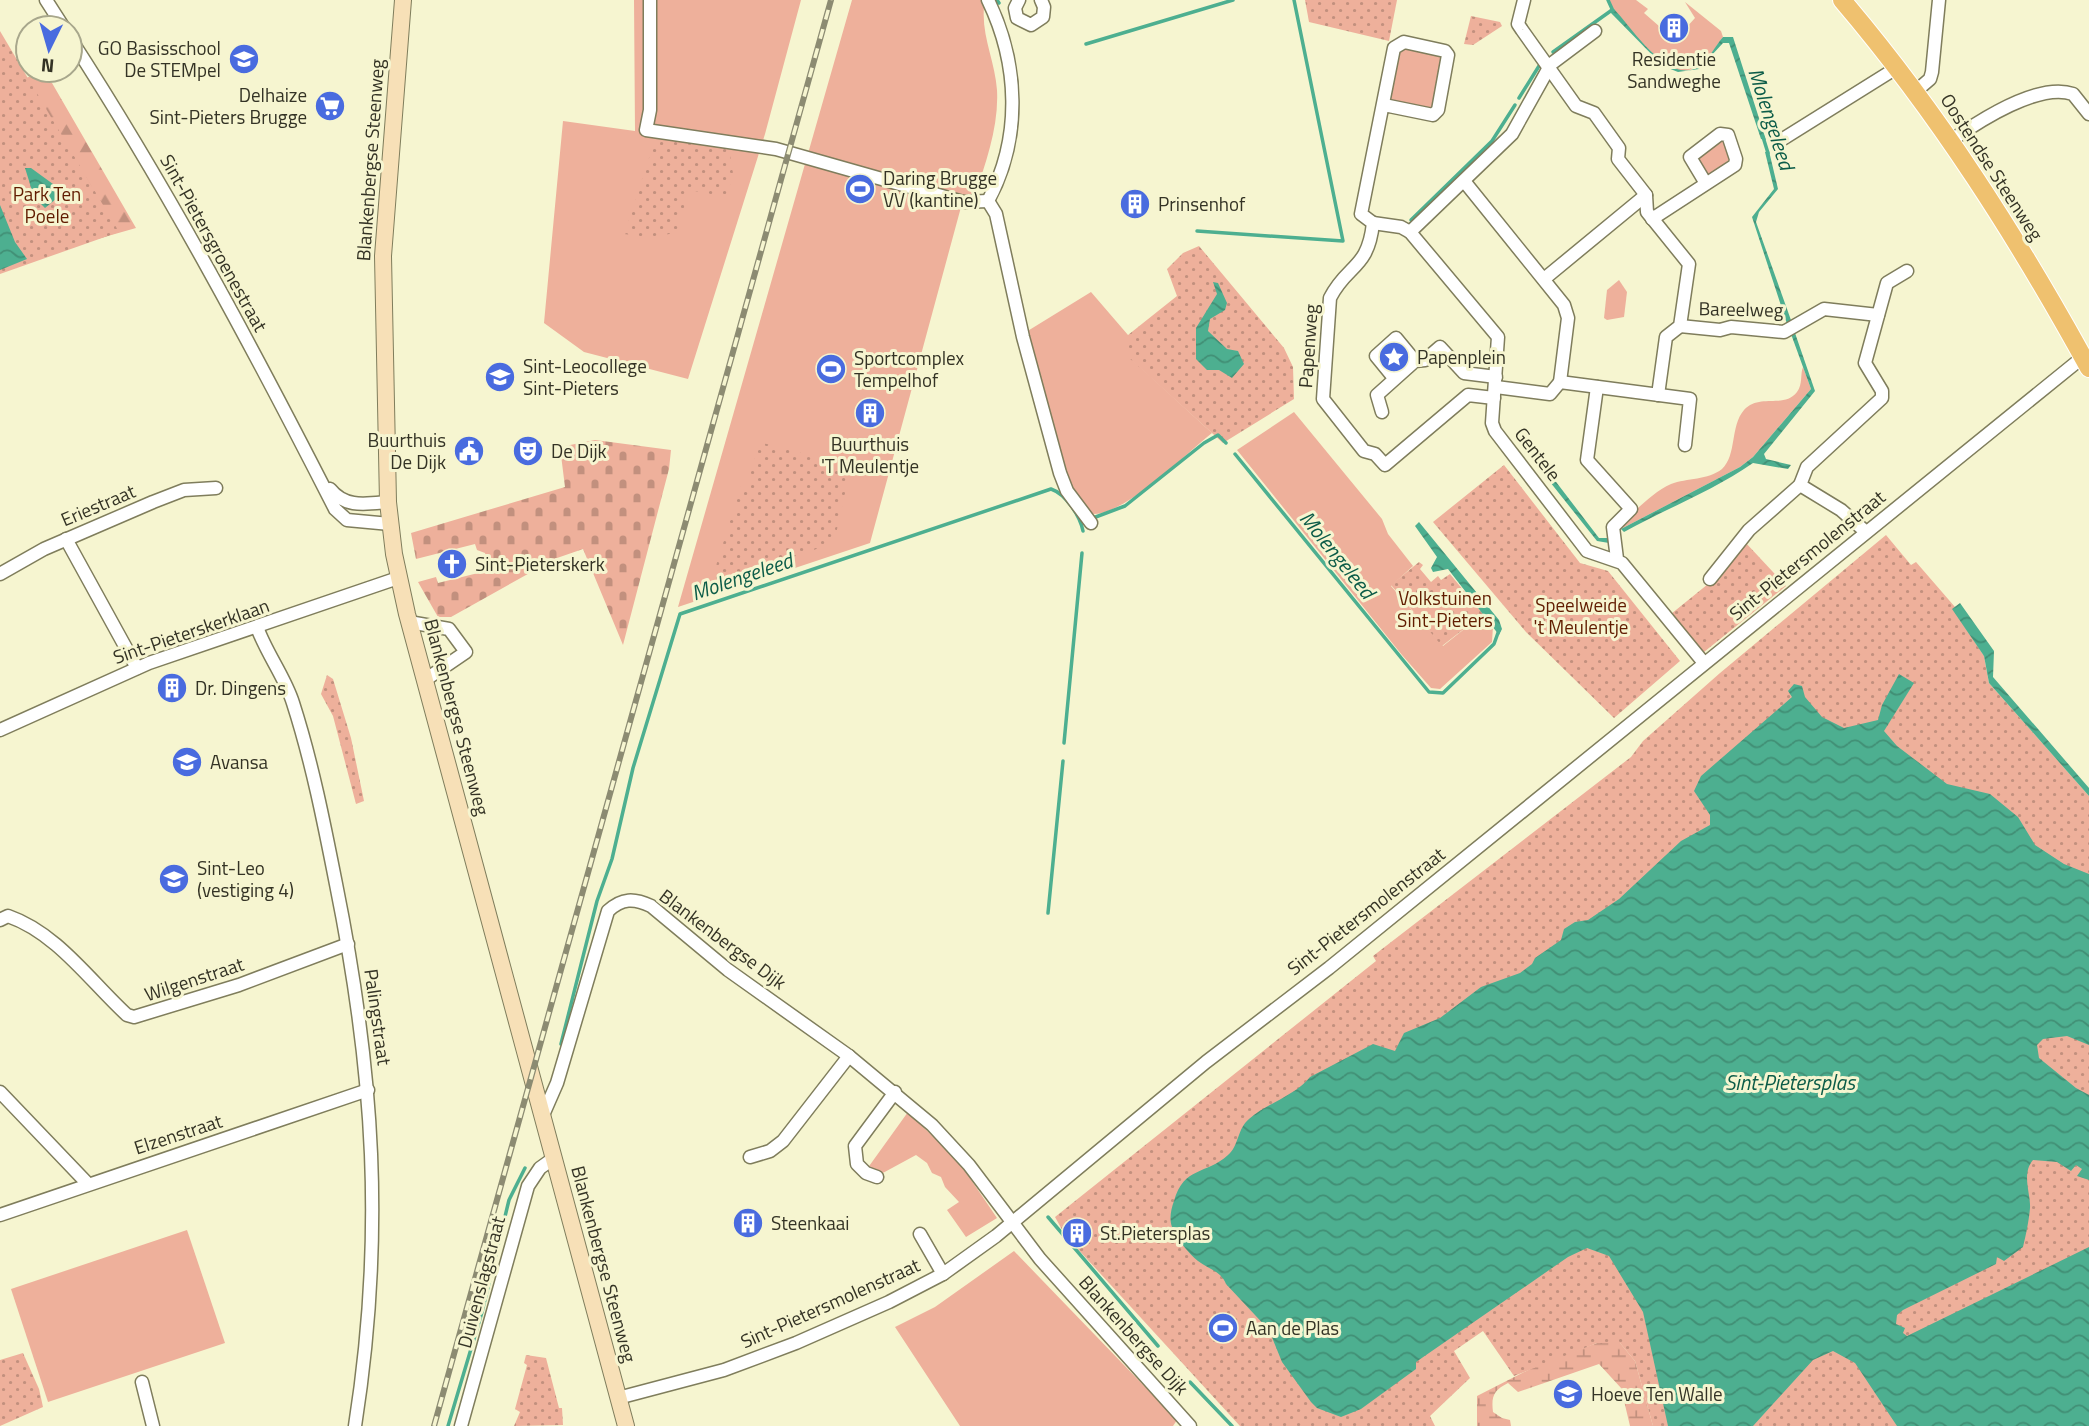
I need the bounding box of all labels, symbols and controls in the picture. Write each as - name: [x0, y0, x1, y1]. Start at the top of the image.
- building icon: Residentie Sandweghe: [1657, 11, 1691, 45]
- north arrow: [14, 14, 84, 84]
- place label: GO Basisschool De STEMpel: [98, 33, 221, 84]
- school or university icon: GO Basisschool De STEMpel: [227, 42, 261, 76]
- place label: Residentie Sandweghe: [1627, 44, 1721, 95]
- text: N: [40, 51, 55, 81]
- street label: Blankenbergse Steenweg: [348, 58, 391, 262]
- water label: Molengeleed: [1740, 64, 1804, 176]
- place label: Delhaize Sint-Pieters Brugge: [150, 80, 307, 131]
- street label: Oostendse Steenweg: [1934, 87, 2051, 246]
- supermarket icon: Delhaize Sint-Pieters Brugge: [313, 89, 347, 123]
- street label: Sint-Pietersgroenestraat: [153, 149, 276, 337]
- place label: Daring Brugge VV (kantine): [883, 163, 997, 214]
- sports icon: Daring Brugge VV (kantine): [843, 172, 877, 206]
- park label: Park Ten Poele: [13, 179, 81, 230]
- building icon: Prinsenhof: [1118, 187, 1152, 221]
- place label: Prinsenhof: [1158, 189, 1246, 218]
- street label: Bareelweg: [1698, 293, 1784, 324]
- street label: Papenweg: [1290, 303, 1325, 389]
- place icon: Papenplein: [1377, 340, 1411, 374]
- place label: Papenplein: [1417, 342, 1506, 371]
- place label: Sportcomplex Tempelhof: [854, 343, 965, 394]
- place label: Sint-Leocollege Sint-Pieters: [523, 351, 647, 402]
- sports icon: Sportcomplex Tempelhof: [814, 352, 848, 386]
- school or university icon: Sint-Leocollege Sint-Pieters: [483, 360, 517, 394]
- building icon: Buurthuis 'T Meulentje: [853, 396, 887, 430]
- street label: Gentele: [1508, 420, 1569, 487]
- place label: Buurthuis De Dijk: [368, 425, 446, 476]
- place label: Buurthuis 'T Meulentje: [821, 429, 919, 480]
- public building icon: Buurthuis De Dijk: [452, 434, 486, 468]
- theatre icon: De Dijk: [511, 434, 545, 468]
- place label: De Dijk: [551, 436, 607, 465]
- street label: Eriestraat: [56, 476, 140, 533]
- street label: Sint-Pietersmolenstraat: [1722, 482, 1891, 627]
- water label: Molengeleed: [1292, 503, 1385, 607]
- water label: Molengeleed: [687, 543, 799, 608]
- church icon: Sint-Pieterskerk: [435, 547, 469, 581]
- place label: Sint-Pieterskerk: [475, 549, 605, 578]
- park label: Volkstuinen Sint-Pieters: [1397, 583, 1493, 634]
- street label: Sint-Pieterskerklaan: [109, 590, 273, 671]
- park label: Speelweide 't Meulentje: [1534, 590, 1628, 641]
- street label: Blankenbergse Steenweg: [417, 615, 498, 819]
- building icon: Dr. Dingens: [155, 671, 189, 705]
- place label: Dr. Dingens: [195, 673, 286, 702]
- school or university icon: Avansa: [170, 745, 204, 779]
- place label: Avansa: [210, 747, 269, 776]
- street label: Sint-Pietersmolenstraat: [1280, 839, 1451, 982]
- place label: Sint-Leo (vestiging 4): [197, 853, 294, 904]
- school or university icon: Sint-Leo (vestiging 4): [157, 862, 191, 896]
- street label: Blankenbergse Dijk: [654, 881, 793, 996]
- street label: Wilgenstraat: [141, 949, 247, 1008]
- street label: Palingstraat: [357, 967, 400, 1067]
- water label: Sint-Pietersplas: [1725, 1066, 1857, 1098]
- street label: Elzenstraat: [130, 1106, 226, 1161]
- street label: Blankenbergse Steenweg: [564, 1162, 645, 1366]
- building icon: Steenkaai: [731, 1206, 765, 1240]
- place label: Steenkaai: [771, 1208, 849, 1237]
- street label: Duivenslagstraat: [449, 1212, 512, 1351]
- building icon: St.Pietersplas: [1060, 1216, 1094, 1250]
- place label: St.Pietersplas: [1100, 1218, 1210, 1247]
- street label: Sint-Pietersmolenstraat: [735, 1250, 924, 1355]
- street label: Blankenbergse Dijk: [1073, 1268, 1196, 1401]
- sports icon: Aan de Plas: [1206, 1311, 1240, 1345]
- place label: Aan de Plas: [1246, 1313, 1339, 1342]
- school or university icon: Hoeve Ten Walle: [1551, 1377, 1585, 1411]
- place label: Hoeve Ten Walle: [1591, 1379, 1723, 1408]

